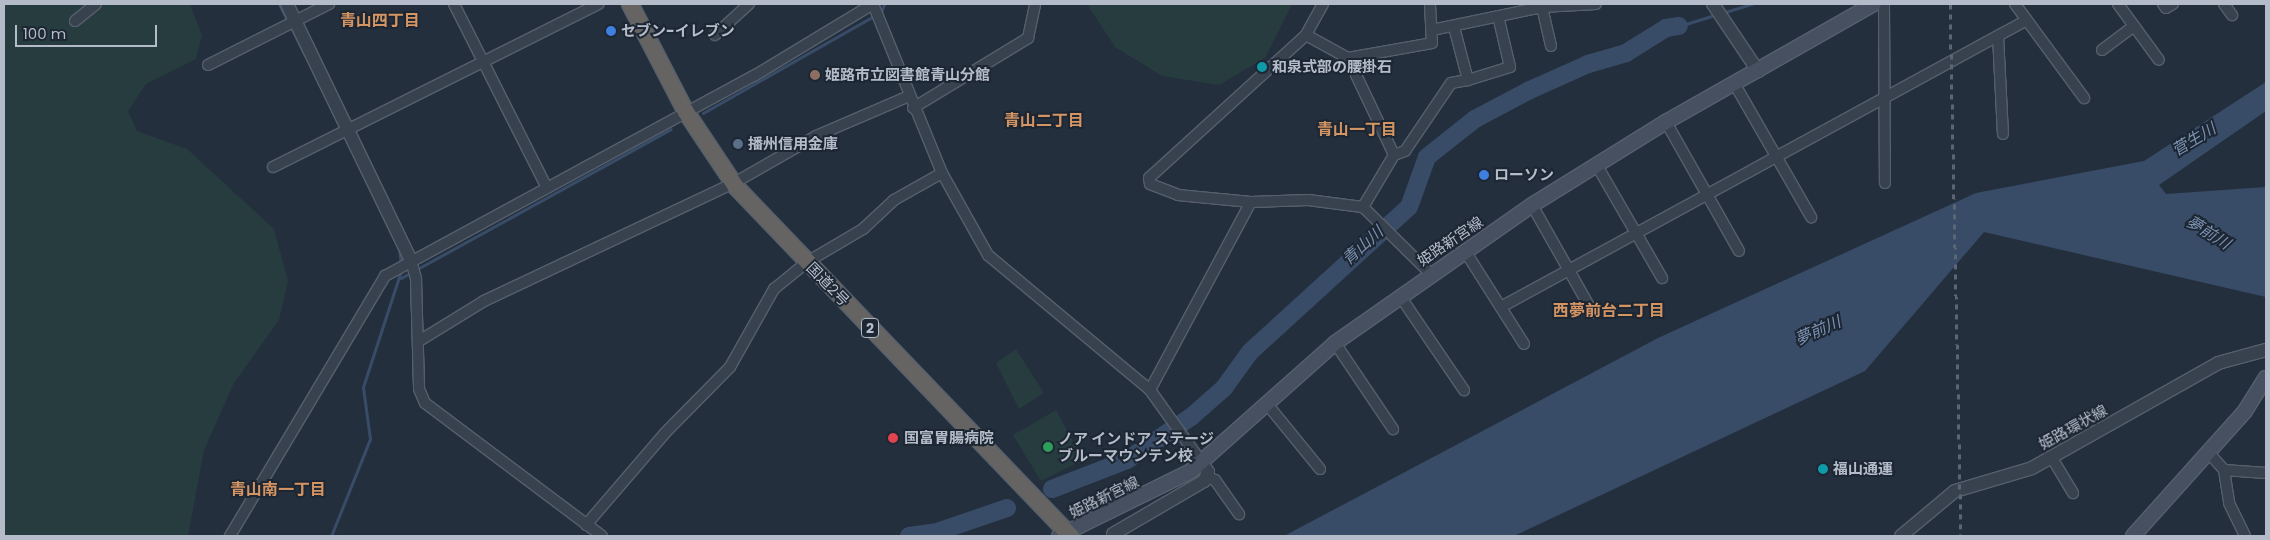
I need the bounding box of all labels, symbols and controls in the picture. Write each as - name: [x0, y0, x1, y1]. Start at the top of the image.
- district label: 青山四丁目: [340, 11, 420, 31]
- scale bar: [18, 15, 160, 47]
- place label: セブン-イレブン: [621, 22, 735, 40]
- text: 100 m: [23, 23, 66, 44]
- marker: セブン-イレブン: [605, 25, 617, 37]
- place label: 和泉式部の腰掛石: [1272, 58, 1392, 76]
- marker: 和泉式部の腰掛石: [1256, 61, 1268, 73]
- place label: 姫路市立図書館青山分館: [825, 66, 990, 84]
- marker: 姫路市立図書館青山分館: [809, 69, 821, 81]
- district label: 青山二丁目: [1004, 111, 1084, 131]
- water label: 菅生川: [2168, 119, 2220, 161]
- district label: 青山一丁目: [1317, 120, 1397, 140]
- place label: 播州信用金庫: [748, 135, 838, 153]
- marker: 播州信用金庫: [732, 138, 744, 150]
- place label: ローソン: [1494, 166, 1554, 184]
- marker: ローソン: [1478, 169, 1490, 181]
- water label: 夢前川: [2183, 212, 2233, 254]
- street label: 姫路新宮線: [1414, 213, 1486, 269]
- water label: 青山川: [1339, 223, 1387, 269]
- street label: 国道2号: [803, 258, 853, 310]
- district label: 西夢前台二丁目: [1553, 301, 1665, 321]
- water label: 夢前川: [1792, 312, 1844, 350]
- road number: 2: [860, 316, 880, 339]
- street label: 姫路環状線: [2036, 401, 2110, 453]
- place label: 国富胃腸病院: [904, 429, 994, 447]
- place label: ノア インドア ステージ ブルーマウンテン校: [1058, 429, 1214, 464]
- marker: 国富胃腸病院: [886, 431, 900, 445]
- marker: ノア インドア ステージ ブルーマウンテン校: [1042, 441, 1054, 453]
- place label: 福山通運: [1833, 460, 1893, 478]
- marker: 福山通運: [1817, 463, 1829, 475]
- street label: 姫路新宮線: [1066, 472, 1142, 522]
- district label: 青山南一丁目: [230, 480, 326, 500]

